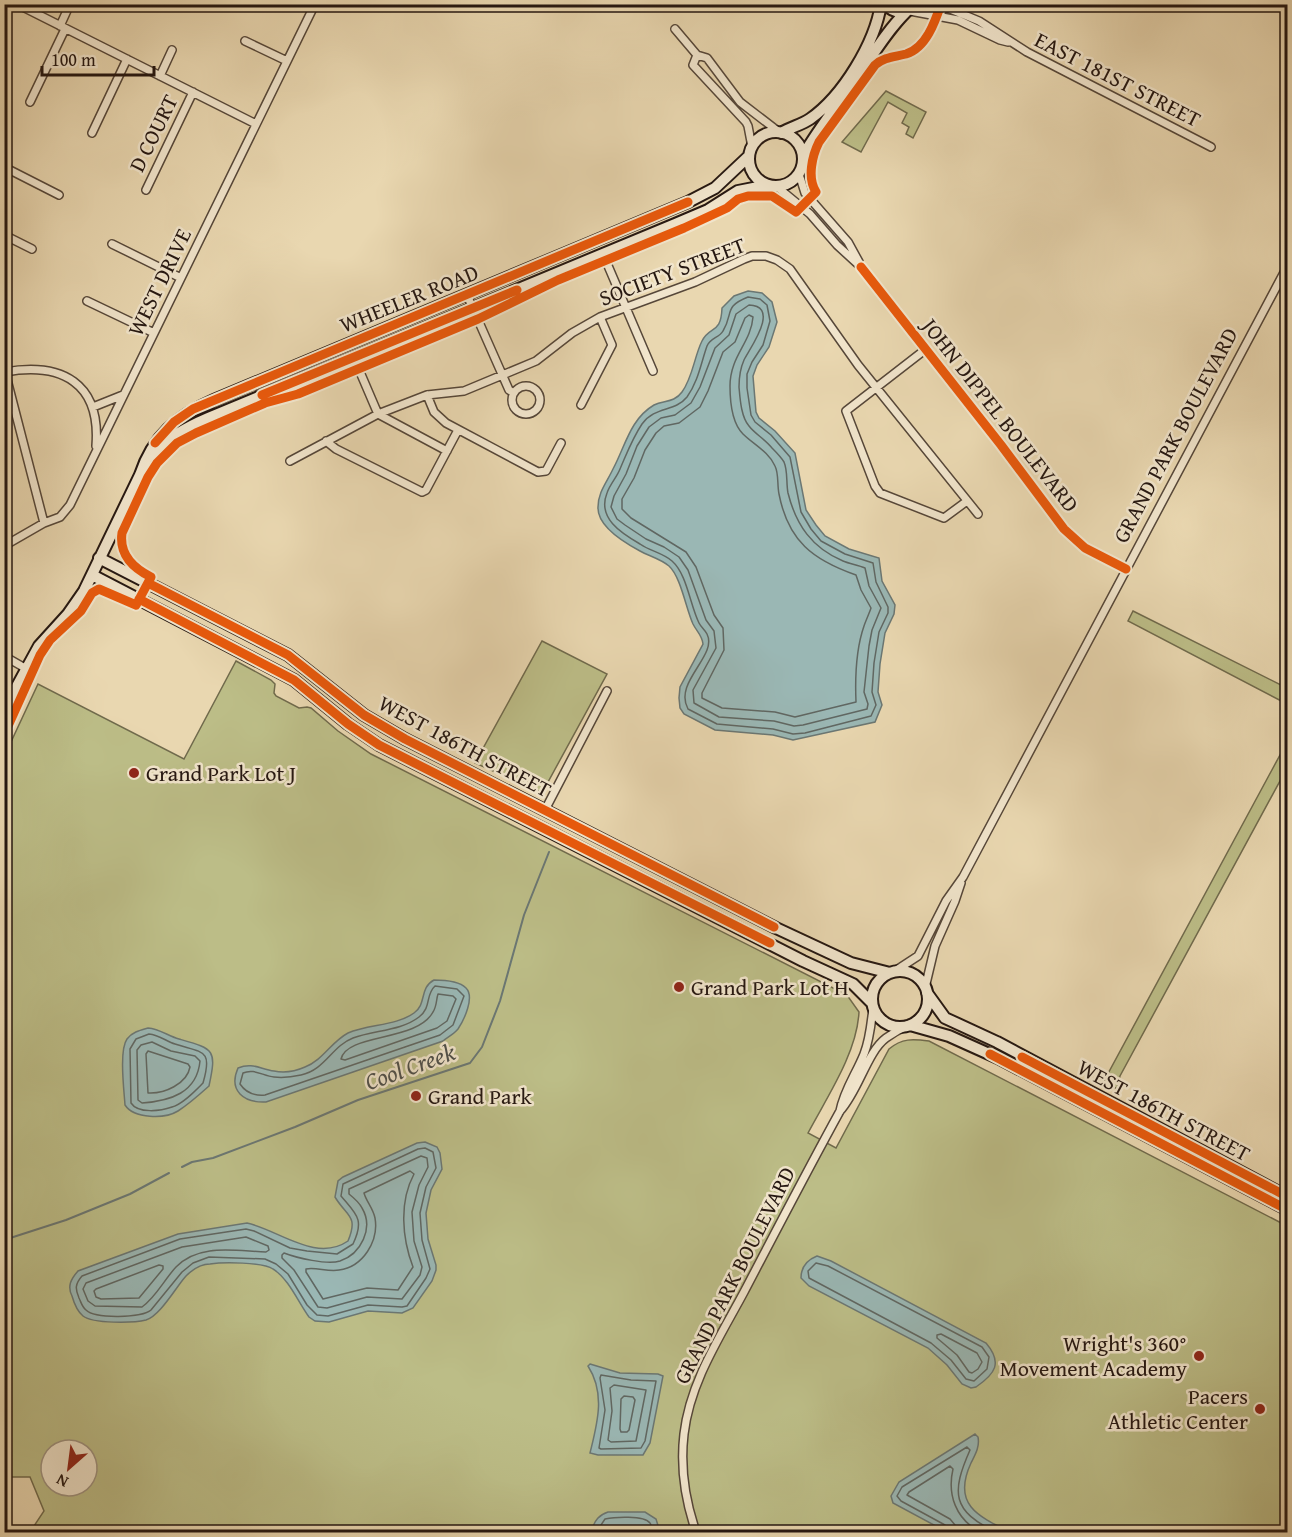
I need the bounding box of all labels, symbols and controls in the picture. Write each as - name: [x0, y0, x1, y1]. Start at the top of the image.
- street label: EAST 181ST STREET: [1029, 23, 1207, 135]
- scale bar: [42, 39, 154, 77]
- text: 100 m: [51, 46, 96, 73]
- street label: D COURT: [121, 89, 185, 177]
- street label: WEST DRIVE: [119, 223, 199, 341]
- street label: SOCIETY STREET: [594, 228, 750, 314]
- street label: WHEELER ROAD: [335, 256, 483, 340]
- street label: JOHN DIPPEL BOULEVARD: [913, 309, 1087, 519]
- street label: GRAND PARK BOULEVARD: [1105, 322, 1245, 548]
- street label: WEST 186TH STREET: [373, 687, 557, 805]
- place label: Grand Park Lot J: [146, 757, 296, 789]
- marker: Grand Park Lot J: [127, 766, 141, 780]
- place label: Grand Park Lot H: [691, 971, 849, 1003]
- marker: Grand Park Lot H: [672, 980, 686, 994]
- water label: Cool Creek: [360, 1034, 460, 1099]
- street label: WEST 186TH STREET: [1072, 1051, 1256, 1169]
- place label: Grand Park: [428, 1080, 532, 1112]
- marker: Grand Park: [409, 1089, 423, 1103]
- street label: GRAND PARK BOULEVARD: [665, 1161, 803, 1389]
- place label: Wright's 360° Movement Academy: [1000, 1327, 1187, 1384]
- marker: Wright's 360° Movement Academy: [1192, 1349, 1206, 1363]
- place label: Pacers Athletic Center: [1108, 1380, 1248, 1437]
- marker: Pacers Athletic Center: [1253, 1402, 1267, 1416]
- north arrow: [39, 1438, 99, 1498]
- text: N: [51, 1468, 72, 1494]

